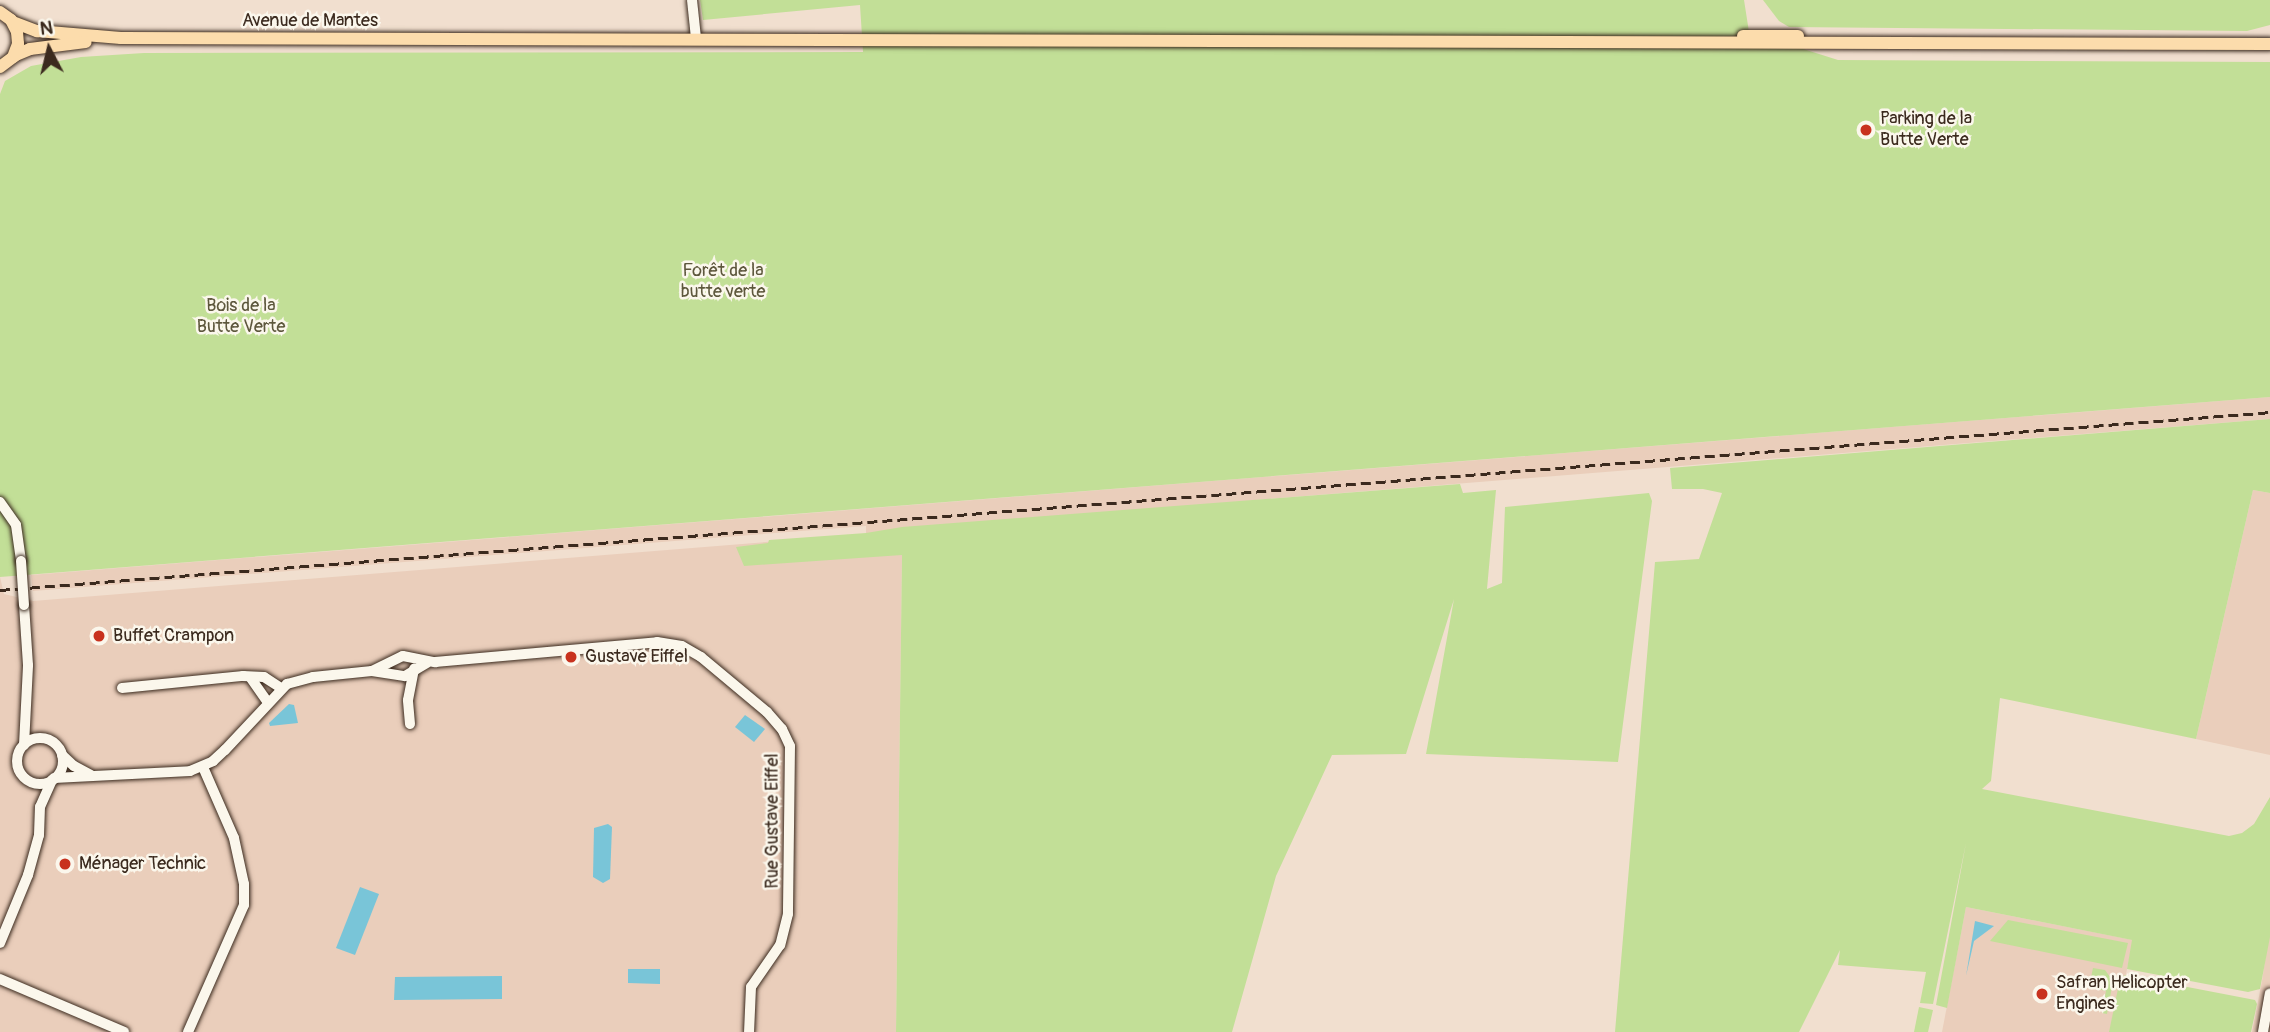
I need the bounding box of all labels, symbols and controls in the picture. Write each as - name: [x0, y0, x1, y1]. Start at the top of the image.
- street label: Avenue de Mantes: [242, 10, 378, 32]
- north arrow: [14, 14, 84, 84]
- text: N: [39, 15, 54, 41]
- place label: Parking de la Butte Verte: [1880, 109, 1972, 152]
- marker: Parking de la Butte Verte: [1858, 122, 1874, 138]
- park label: Forêt de la butte verte: [681, 261, 765, 304]
- park label: Bois de la Butte Verte: [197, 296, 285, 338]
- place label: Buffet Crampon: [113, 625, 234, 647]
- marker: Buffet Crampon: [91, 628, 107, 644]
- place label: Gustave Eiffel: [585, 646, 688, 668]
- marker: Gustave Eiffel: [563, 649, 579, 665]
- street label: Rue Gustave Eiffel: [762, 753, 784, 889]
- place label: Ménager Technic: [79, 853, 206, 875]
- marker: Ménager Technic: [57, 856, 73, 872]
- place label: Safran Helicopter Engines: [2056, 973, 2188, 1016]
- marker: Safran Helicopter Engines: [2034, 986, 2050, 1002]

